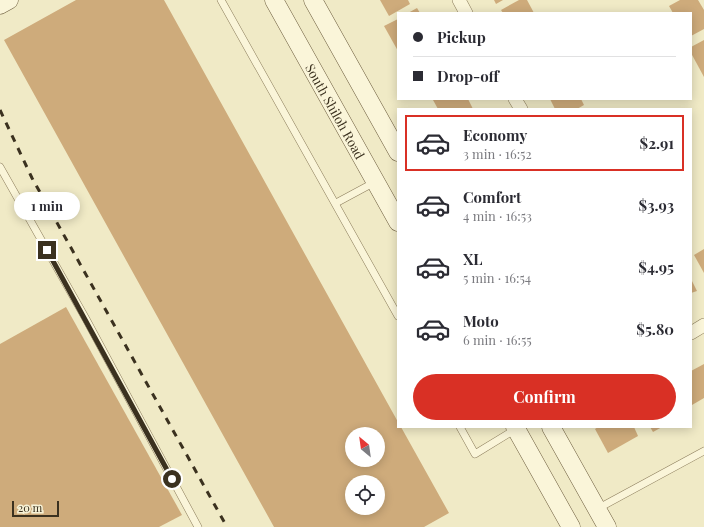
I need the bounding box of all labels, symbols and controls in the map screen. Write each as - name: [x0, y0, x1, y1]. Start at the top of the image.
- text: Pickup: [437, 27, 486, 47]
- street label: South Shiloh Road: [302, 60, 370, 162]
- text: Drop-off: [437, 66, 499, 86]
- icon: car: [415, 125, 451, 161]
- text: Economy: [463, 125, 527, 145]
- text: $2.91: [640, 133, 674, 153]
- text: 3 min · 16:52: [463, 145, 532, 162]
- icon: car: [415, 187, 451, 223]
- text: Comfort: [463, 187, 521, 207]
- callout: 1 min: [14, 192, 80, 220]
- text: $3.93: [639, 195, 674, 215]
- text: 1 min: [31, 197, 63, 214]
- text: 4 min · 16:53: [463, 207, 532, 224]
- route end: [38, 241, 56, 259]
- icon: car: [415, 249, 451, 285]
- text: XL: [463, 249, 483, 269]
- text: $4.95: [638, 257, 674, 277]
- text: 5 min · 16:54: [463, 269, 531, 286]
- icon: car: [415, 311, 451, 347]
- text: Moto: [463, 311, 499, 331]
- text: $5.80: [636, 319, 674, 339]
- text: 6 min · 16:55: [463, 331, 532, 348]
- button: Confirm: [413, 374, 676, 420]
- north arrow: [345, 427, 385, 467]
- map controls: [345, 427, 385, 515]
- route start: [163, 470, 181, 488]
- button: locate: [345, 475, 385, 515]
- scale bar: [12, 499, 59, 518]
- text: 20 m: [18, 500, 42, 515]

